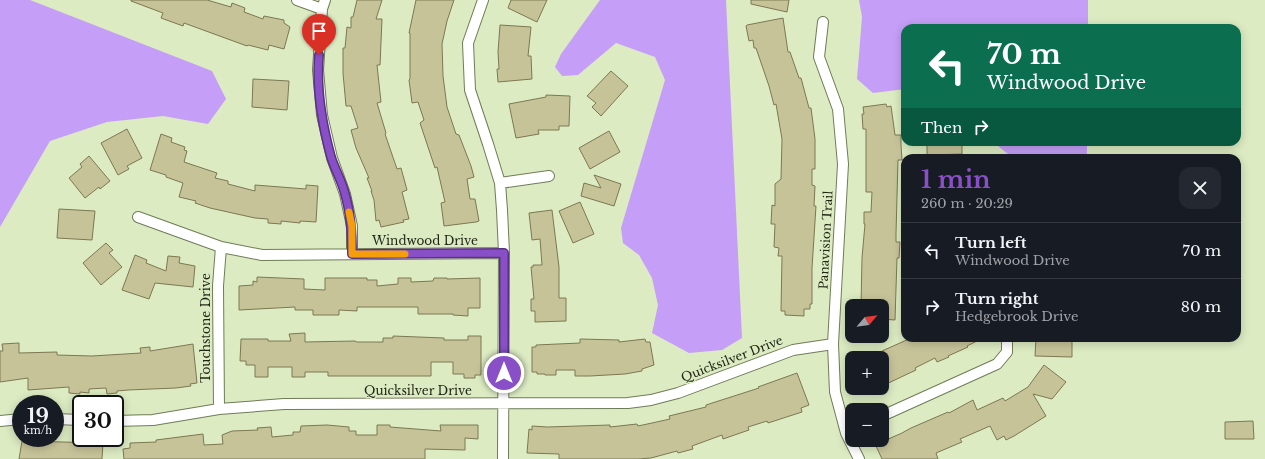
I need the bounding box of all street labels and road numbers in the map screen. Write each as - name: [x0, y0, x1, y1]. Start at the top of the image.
- street label: Panavision Trail: [815, 190, 836, 290]
- street label: Windwood Drive: [371, 233, 478, 248]
- street label: Touchstone Drive: [198, 273, 213, 383]
- street label: Quicksilver Drive: [679, 332, 785, 385]
- street label: Quicksilver Drive: [364, 383, 472, 398]

